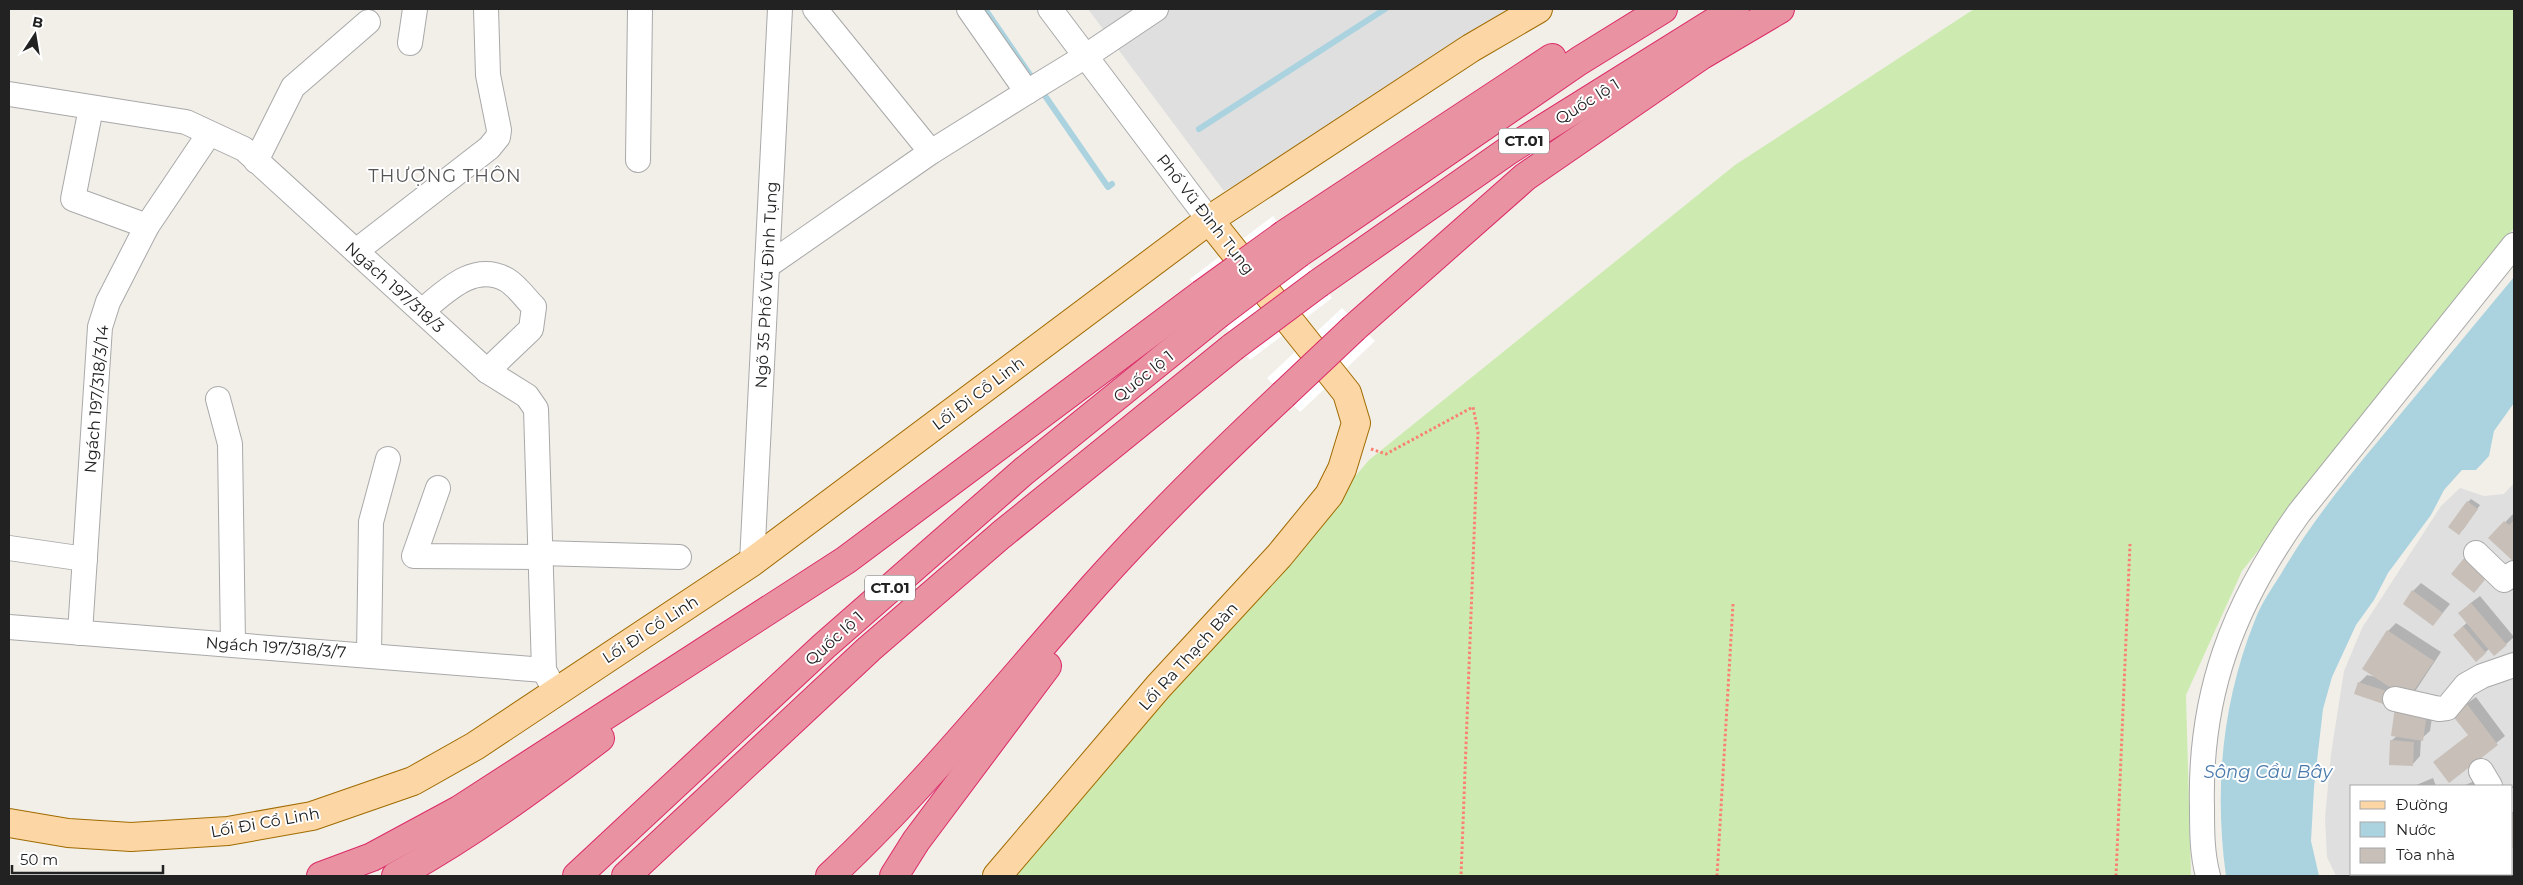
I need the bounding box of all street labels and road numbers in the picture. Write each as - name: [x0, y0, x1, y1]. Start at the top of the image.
- street label: Quốc lộ 1: [1552, 74, 1623, 128]
- road number: CT.01: [1499, 128, 1549, 154]
- street label: Phố Vũ Đình Tụng: [1153, 151, 1258, 278]
- street label: Ngõ 35 Phố Vũ Đình Tụng: [752, 181, 781, 389]
- street label: Ngách 197/318/3: [341, 238, 448, 337]
- street label: Ngách 197/318/3/14: [81, 324, 112, 474]
- street label: Quốc lộ 1: [1109, 346, 1177, 406]
- street label: Lối Đi Cổ Linh: [929, 353, 1028, 434]
- road number: CT.01: [865, 576, 915, 600]
- street label: Lối Đi Cổ Linh: [599, 591, 702, 667]
- street label: Lối Ra Thạch Bàn: [1135, 598, 1242, 714]
- street label: Quốc lộ 1: [801, 607, 867, 669]
- street label: Ngách 197/318/3/7: [205, 633, 347, 662]
- street label: Lối Đi Cổ Linh: [209, 804, 321, 841]

